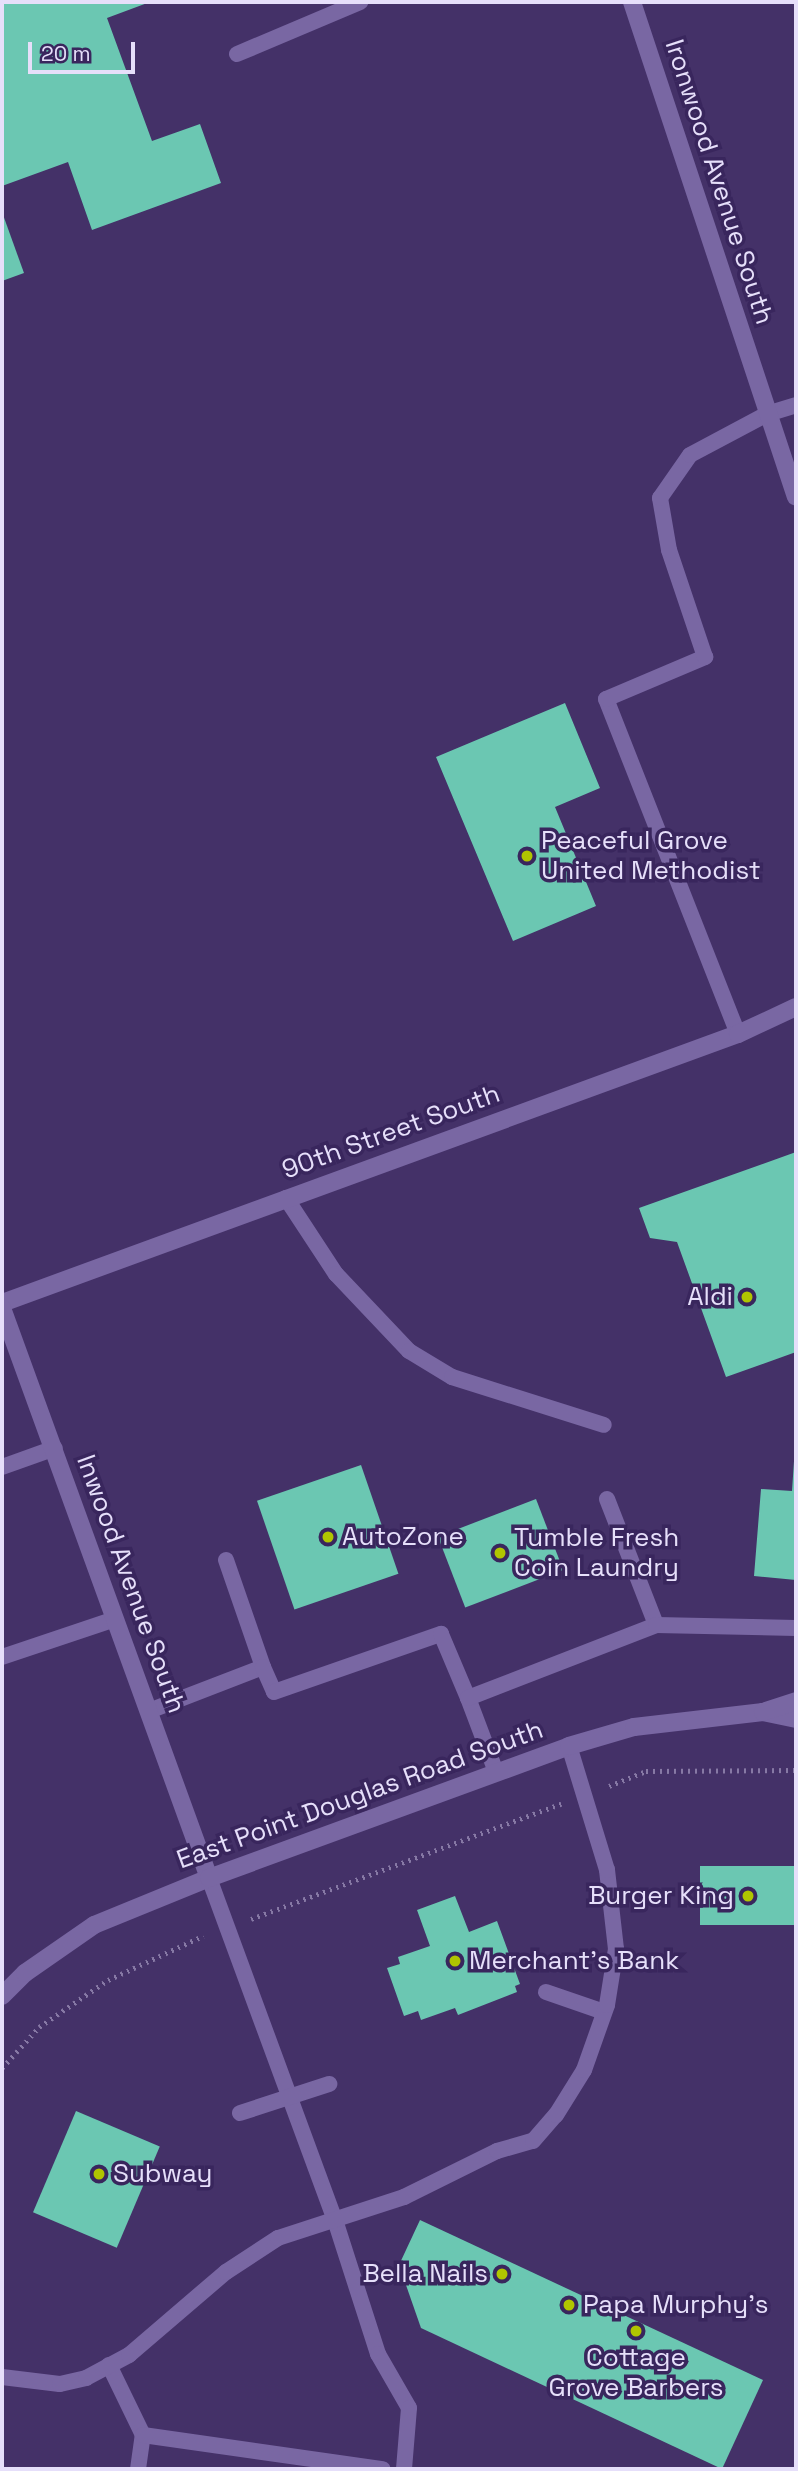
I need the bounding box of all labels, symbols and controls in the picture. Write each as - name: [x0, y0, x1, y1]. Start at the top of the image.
- scale bar: [32, 28, 138, 72]
- street label: Ironwood Avenue South: [658, 35, 780, 329]
- text: 20 m: [41, 40, 91, 67]
- place label: Peaceful Grove United Methodist: [541, 825, 761, 886]
- marker: Peaceful Grove United Methodist: [519, 848, 535, 864]
- street label: 90th Street South: [278, 1078, 504, 1186]
- place label: Aldi: [687, 1281, 733, 1313]
- marker: Aldi: [739, 1289, 755, 1305]
- street label: Inwood Avenue South: [70, 1451, 192, 1717]
- place label: AutoZone: [342, 1521, 464, 1553]
- place label: Tumble Fresh Coin Laundry: [514, 1522, 679, 1584]
- marker: AutoZone: [320, 1529, 336, 1545]
- marker: Tumble Fresh Coin Laundry: [492, 1545, 508, 1561]
- street label: East Point Douglas Road South: [173, 1714, 547, 1876]
- place label: Burger King: [588, 1880, 734, 1912]
- marker: Burger King: [740, 1888, 756, 1904]
- place label: Merchant's Bank: [469, 1945, 679, 1977]
- marker: Merchant's Bank: [447, 1953, 463, 1969]
- place label: Subway: [113, 2158, 212, 2190]
- marker: Subway: [91, 2166, 107, 2182]
- place label: Bella Nails: [362, 2258, 488, 2290]
- marker: Bella Nails: [494, 2266, 510, 2282]
- place label: Papa Murphy's: [583, 2289, 768, 2321]
- marker: Papa Murphy's: [561, 2297, 577, 2313]
- marker: Cottage Grove Barbers: [628, 2323, 644, 2339]
- place label: Cottage Grove Barbers: [549, 2342, 723, 2404]

